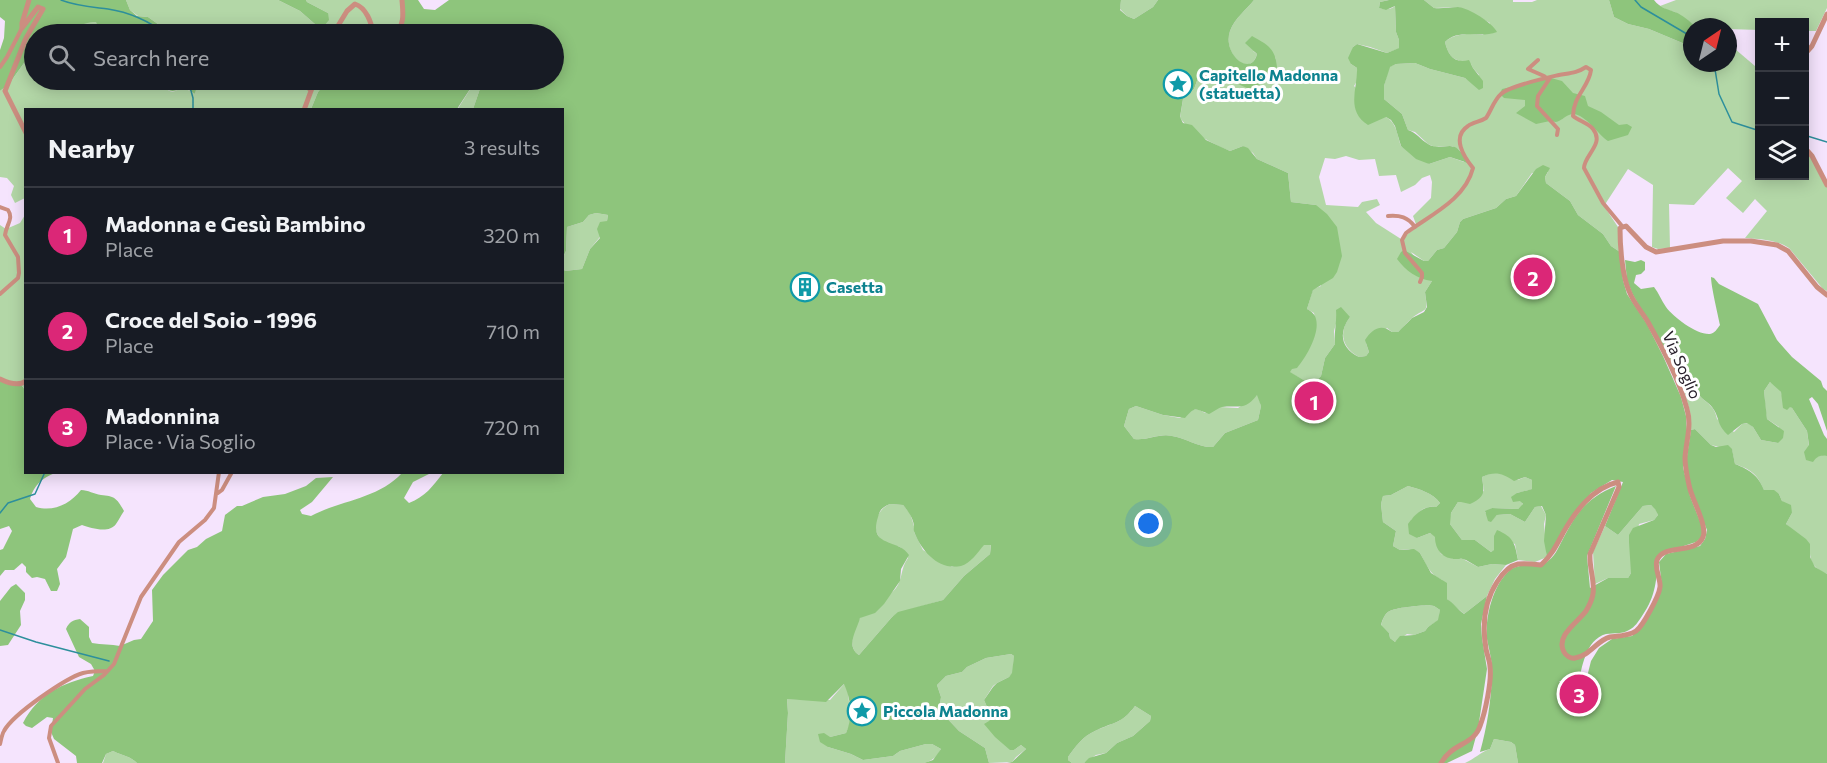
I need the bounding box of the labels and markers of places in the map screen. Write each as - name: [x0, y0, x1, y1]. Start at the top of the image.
- place label: Capitello Madonna (statuetta): [1199, 65, 1338, 102]
- place icon: Capitello Madonna (statuetta): [1162, 68, 1194, 100]
- pin: 2: [1514, 254, 1552, 300]
- building icon: Casetta: [789, 271, 821, 303]
- place label: Casetta: [826, 277, 883, 296]
- pin: 1: [1294, 378, 1334, 424]
- pin: 3: [1560, 672, 1598, 716]
- place icon: Piccola Madonna: [846, 695, 878, 727]
- place label: Piccola Madonna: [883, 701, 1008, 720]

